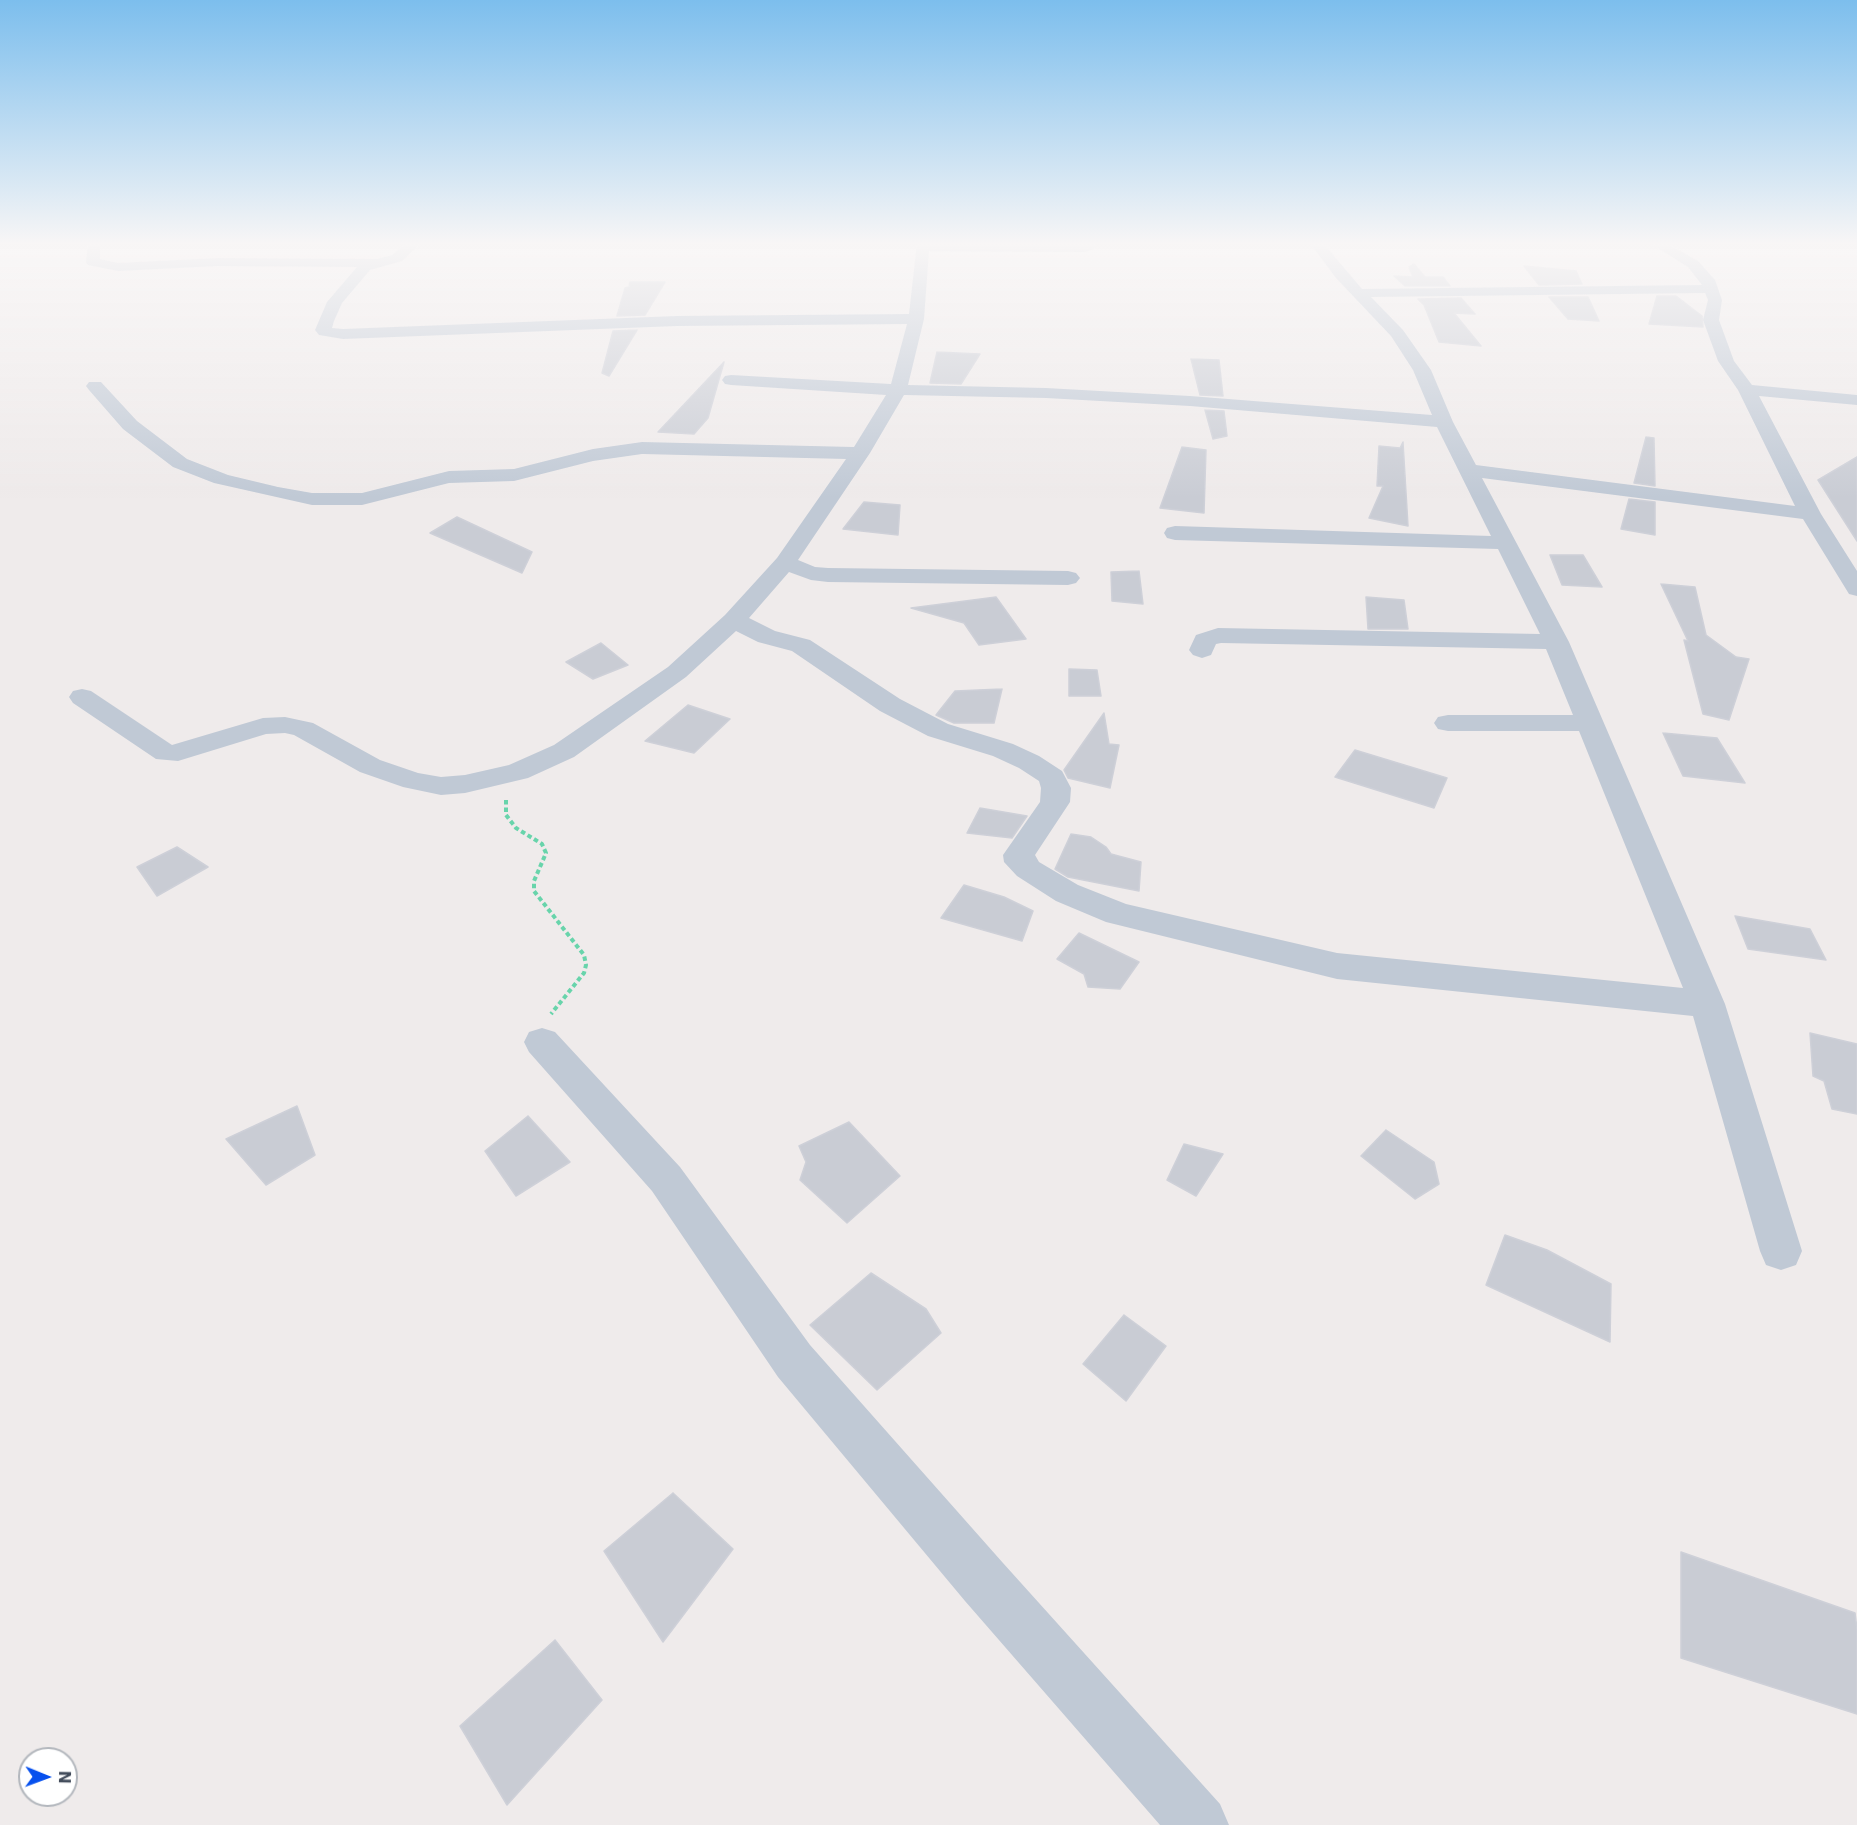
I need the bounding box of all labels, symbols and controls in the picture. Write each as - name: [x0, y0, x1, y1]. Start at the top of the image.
- north arrow: [18, 1747, 78, 1807]
- text: N: [55, 1770, 74, 1784]

